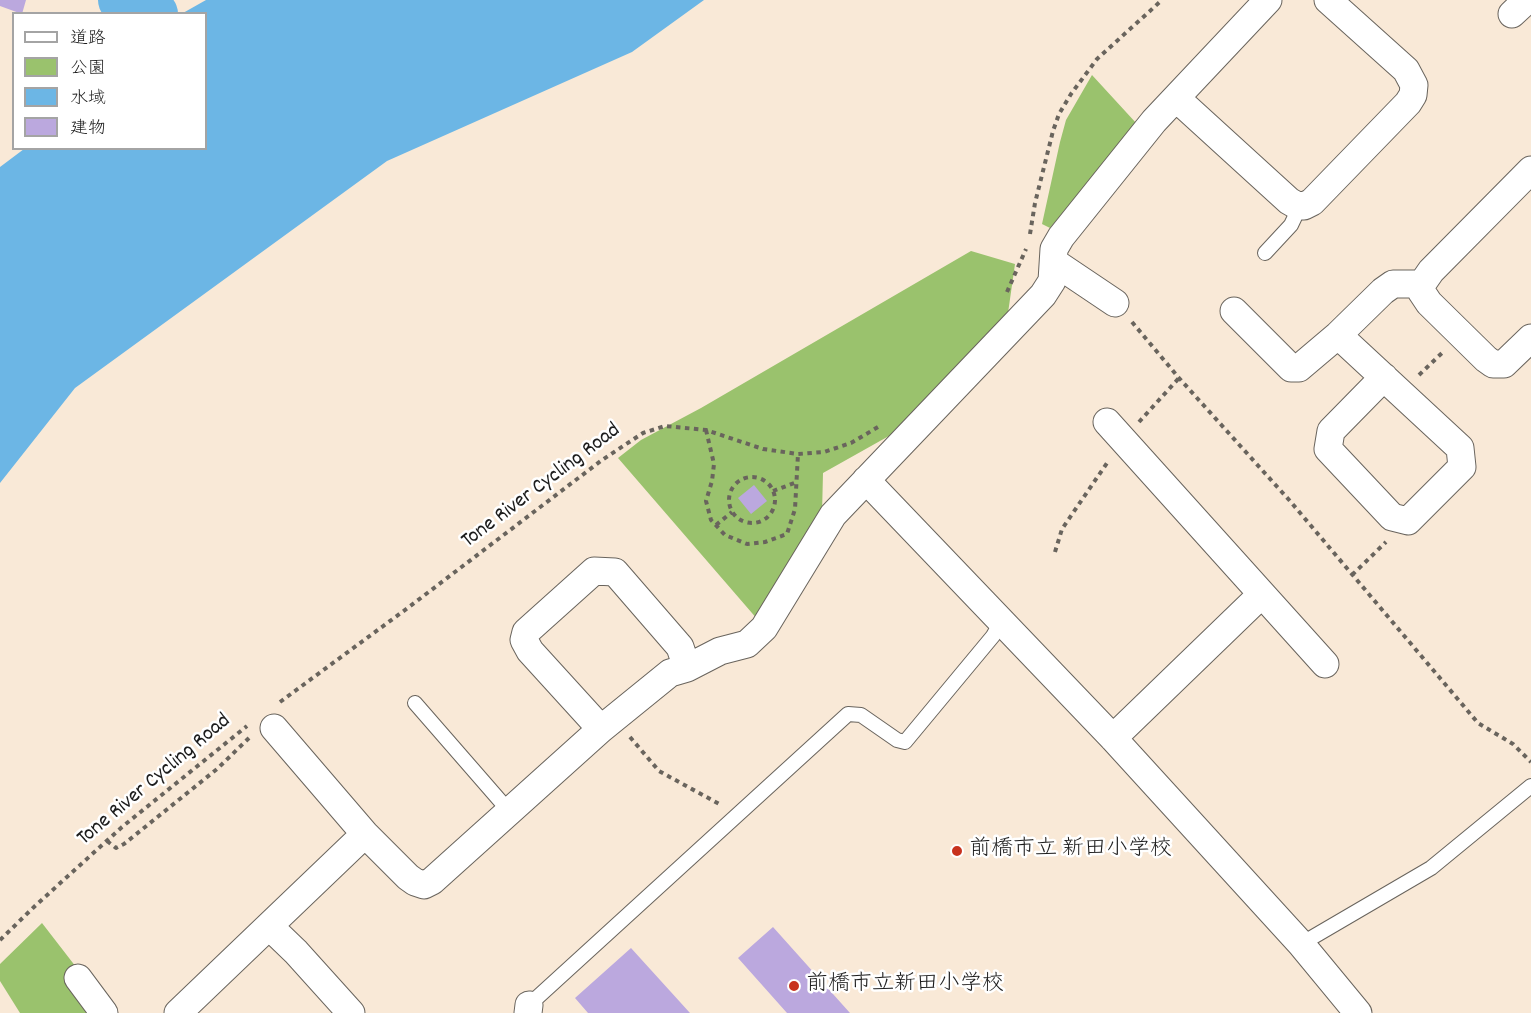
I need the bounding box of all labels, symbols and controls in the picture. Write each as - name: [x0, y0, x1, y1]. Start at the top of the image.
- legend: [12, 12, 207, 150]
- text: 道路: [70, 27, 106, 52]
- text: 公園: [70, 57, 106, 82]
- text: 水域: [70, 87, 106, 112]
- text: 建物: [70, 117, 106, 142]
- street label: Tone River Cycling Road: [457, 419, 627, 555]
- street label: Tone River Cycling Road: [73, 709, 237, 853]
- place label: 前橋市立 新田小学校: [969, 838, 1172, 864]
- marker: 前橋市立 新田小学校: [950, 844, 964, 858]
- place label: 前橋市立新田小学校: [806, 973, 1004, 999]
- marker: 前橋市立新田小学校: [787, 979, 801, 993]

